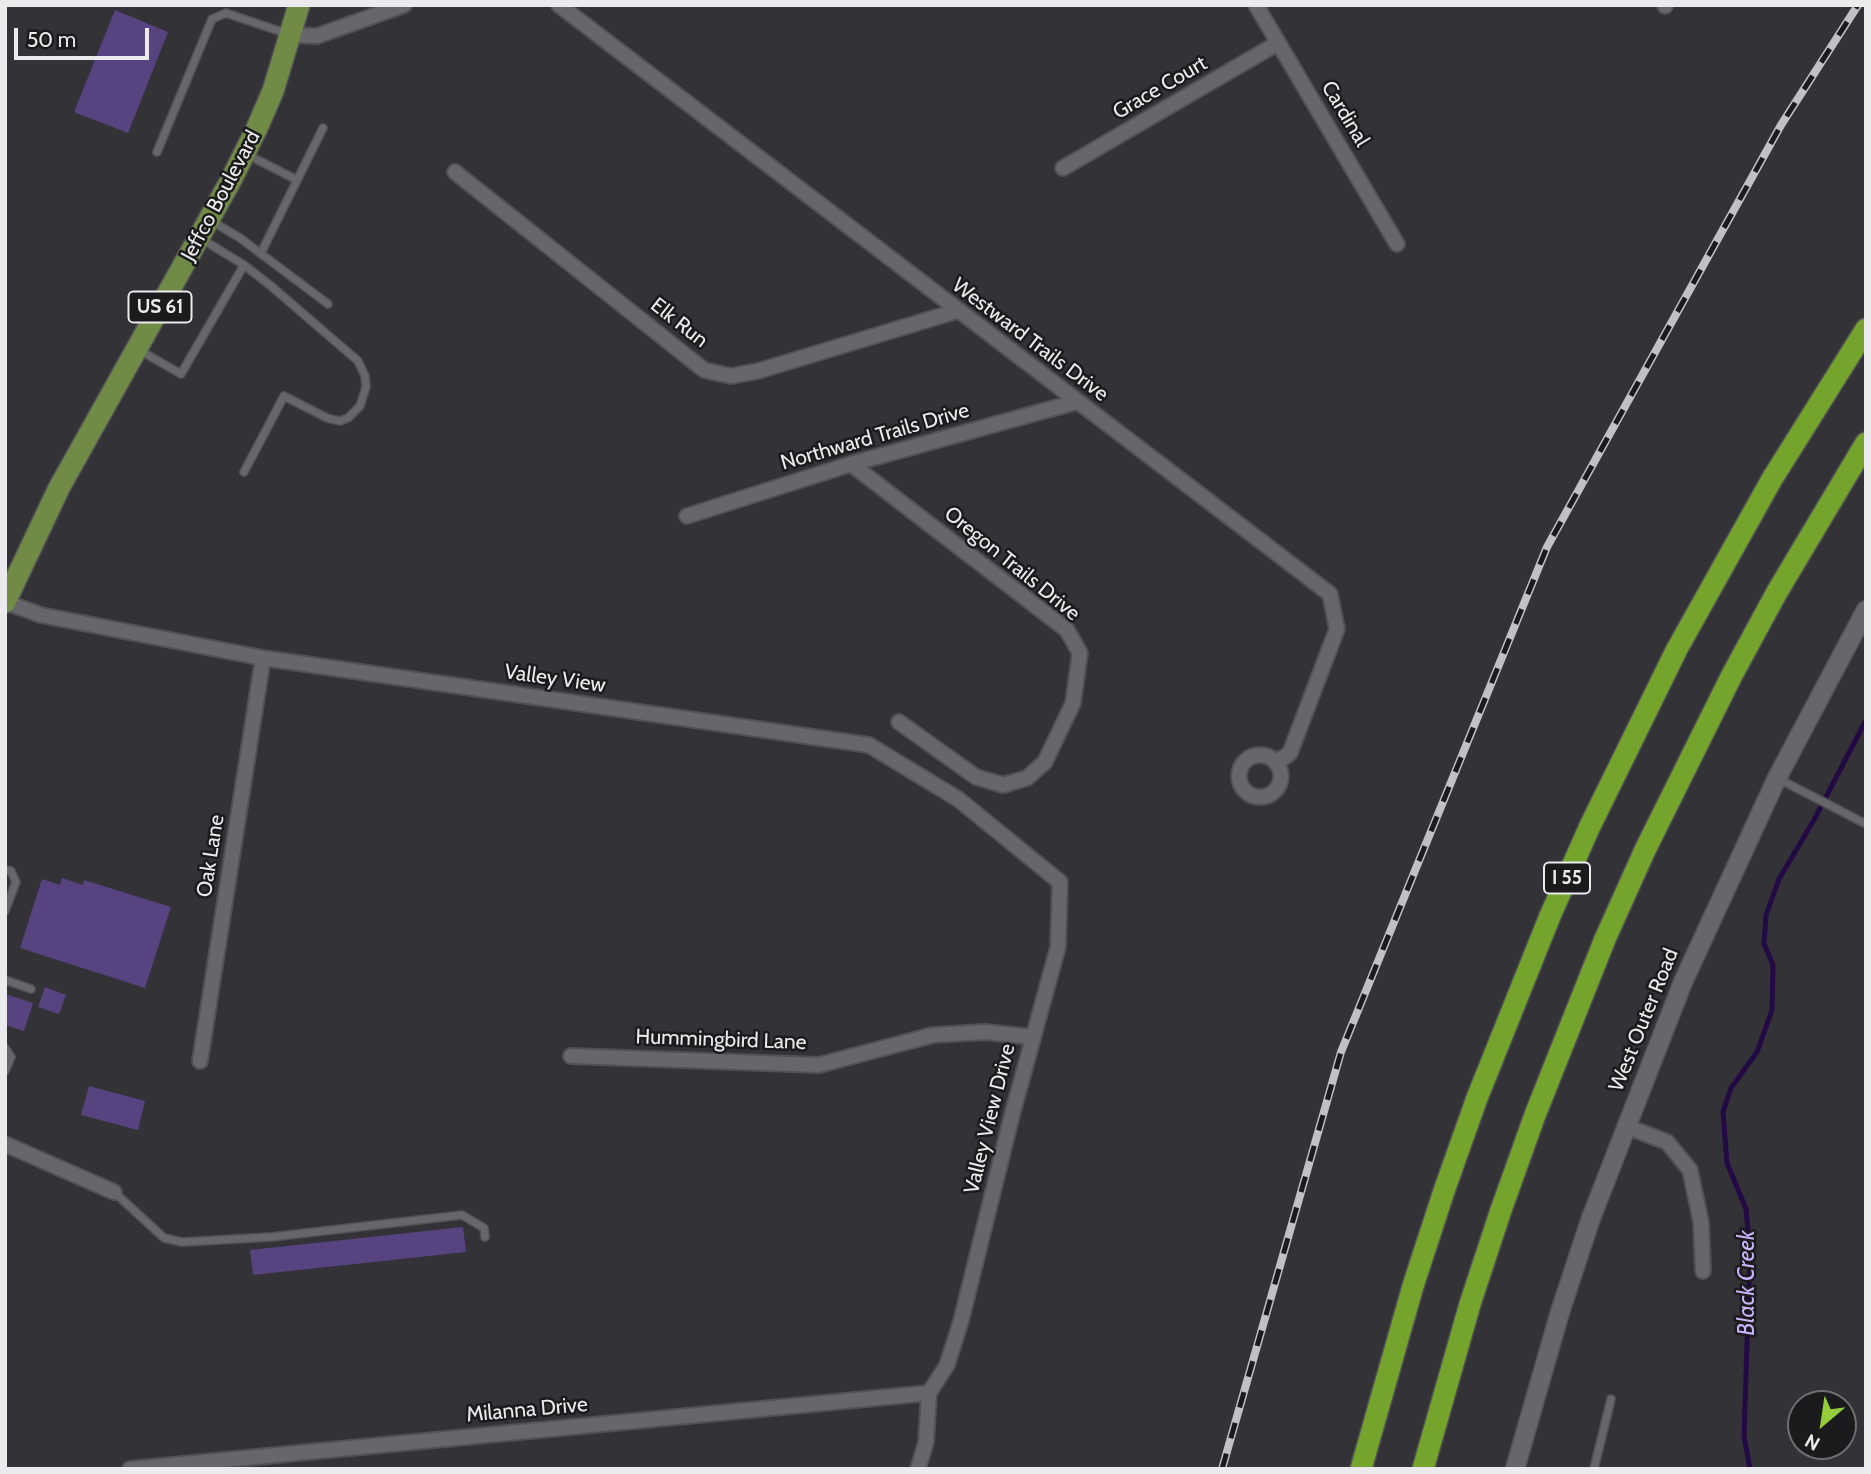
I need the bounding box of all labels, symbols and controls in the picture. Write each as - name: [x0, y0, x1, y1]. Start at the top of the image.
- scale bar: [18, 14, 152, 58]
- text: 50 m: [27, 27, 76, 52]
- street label: Grace Court: [1109, 51, 1211, 125]
- street label: Cardinal: [1316, 77, 1374, 151]
- street label: Jeffco Boulevard: [176, 126, 266, 266]
- street label: Westward Trails Drive: [947, 273, 1113, 407]
- road number: US 61: [128, 292, 192, 322]
- street label: Elk Run: [645, 293, 713, 353]
- street label: Northward Trails Drive: [778, 398, 972, 476]
- street label: Oregon Trails Drive: [939, 502, 1085, 626]
- street label: Valley View: [503, 659, 607, 699]
- street label: Oak Lane: [192, 813, 230, 899]
- road number: I 55: [1544, 862, 1590, 894]
- street label: West Outer Road: [1604, 945, 1684, 1095]
- street label: Hummingbird Lane: [635, 1024, 807, 1056]
- street label: Valley View Drive: [959, 1041, 1021, 1197]
- water label: Black Creek: [1733, 1230, 1761, 1336]
- north arrow: [1787, 1390, 1857, 1460]
- street label: Milanna Drive: [465, 1392, 589, 1428]
- text: N: [1801, 1429, 1824, 1455]

